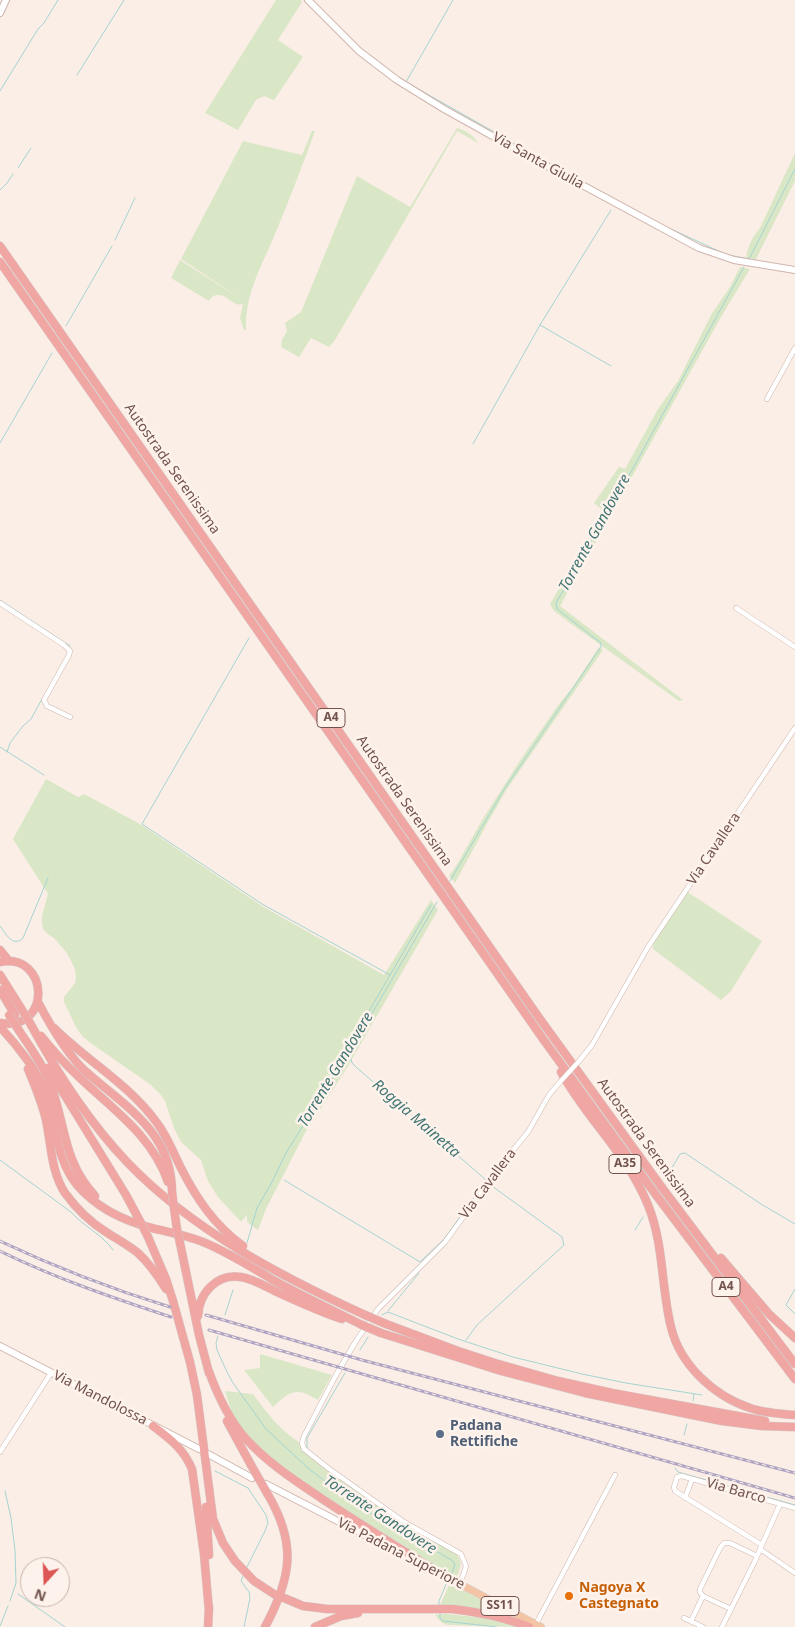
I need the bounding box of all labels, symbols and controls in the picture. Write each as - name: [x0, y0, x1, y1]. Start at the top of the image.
- street label: Via Santa Giulia: [489, 129, 587, 193]
- street label: Autostrada Serenissima: [121, 400, 223, 538]
- water label: Torrente Gandovere: [555, 471, 635, 595]
- road number: A4: [317, 708, 345, 728]
- street label: Autostrada Serenissima: [353, 732, 455, 870]
- street label: Via Cavallera: [684, 810, 744, 888]
- water label: Torrente Gandovere: [295, 1009, 377, 1131]
- street label: Autostrada Serenissima: [593, 1075, 699, 1211]
- water label: Roggia Mainetta: [368, 1076, 464, 1162]
- street label: Via Cavallera: [456, 1146, 520, 1222]
- road number: A35: [609, 1154, 641, 1174]
- road number: A4: [712, 1277, 740, 1296]
- street label: Via Mandolossa: [50, 1367, 150, 1429]
- place label: Padana Rettifiche: [450, 1418, 518, 1450]
- marker: Padana Rettifiche: [434, 1428, 446, 1440]
- water label: Torrente Gandovere: [320, 1472, 440, 1558]
- street label: Via Barco: [704, 1474, 768, 1508]
- street label: Via Padana Superiore: [335, 1515, 467, 1593]
- north arrow: [20, 1557, 70, 1607]
- place label: Nagoya X Castegnato: [579, 1580, 659, 1612]
- text: N: [31, 1585, 49, 1607]
- marker: Nagoya X Castegnato: [563, 1590, 575, 1602]
- road number: SS11: [481, 1596, 519, 1615]

